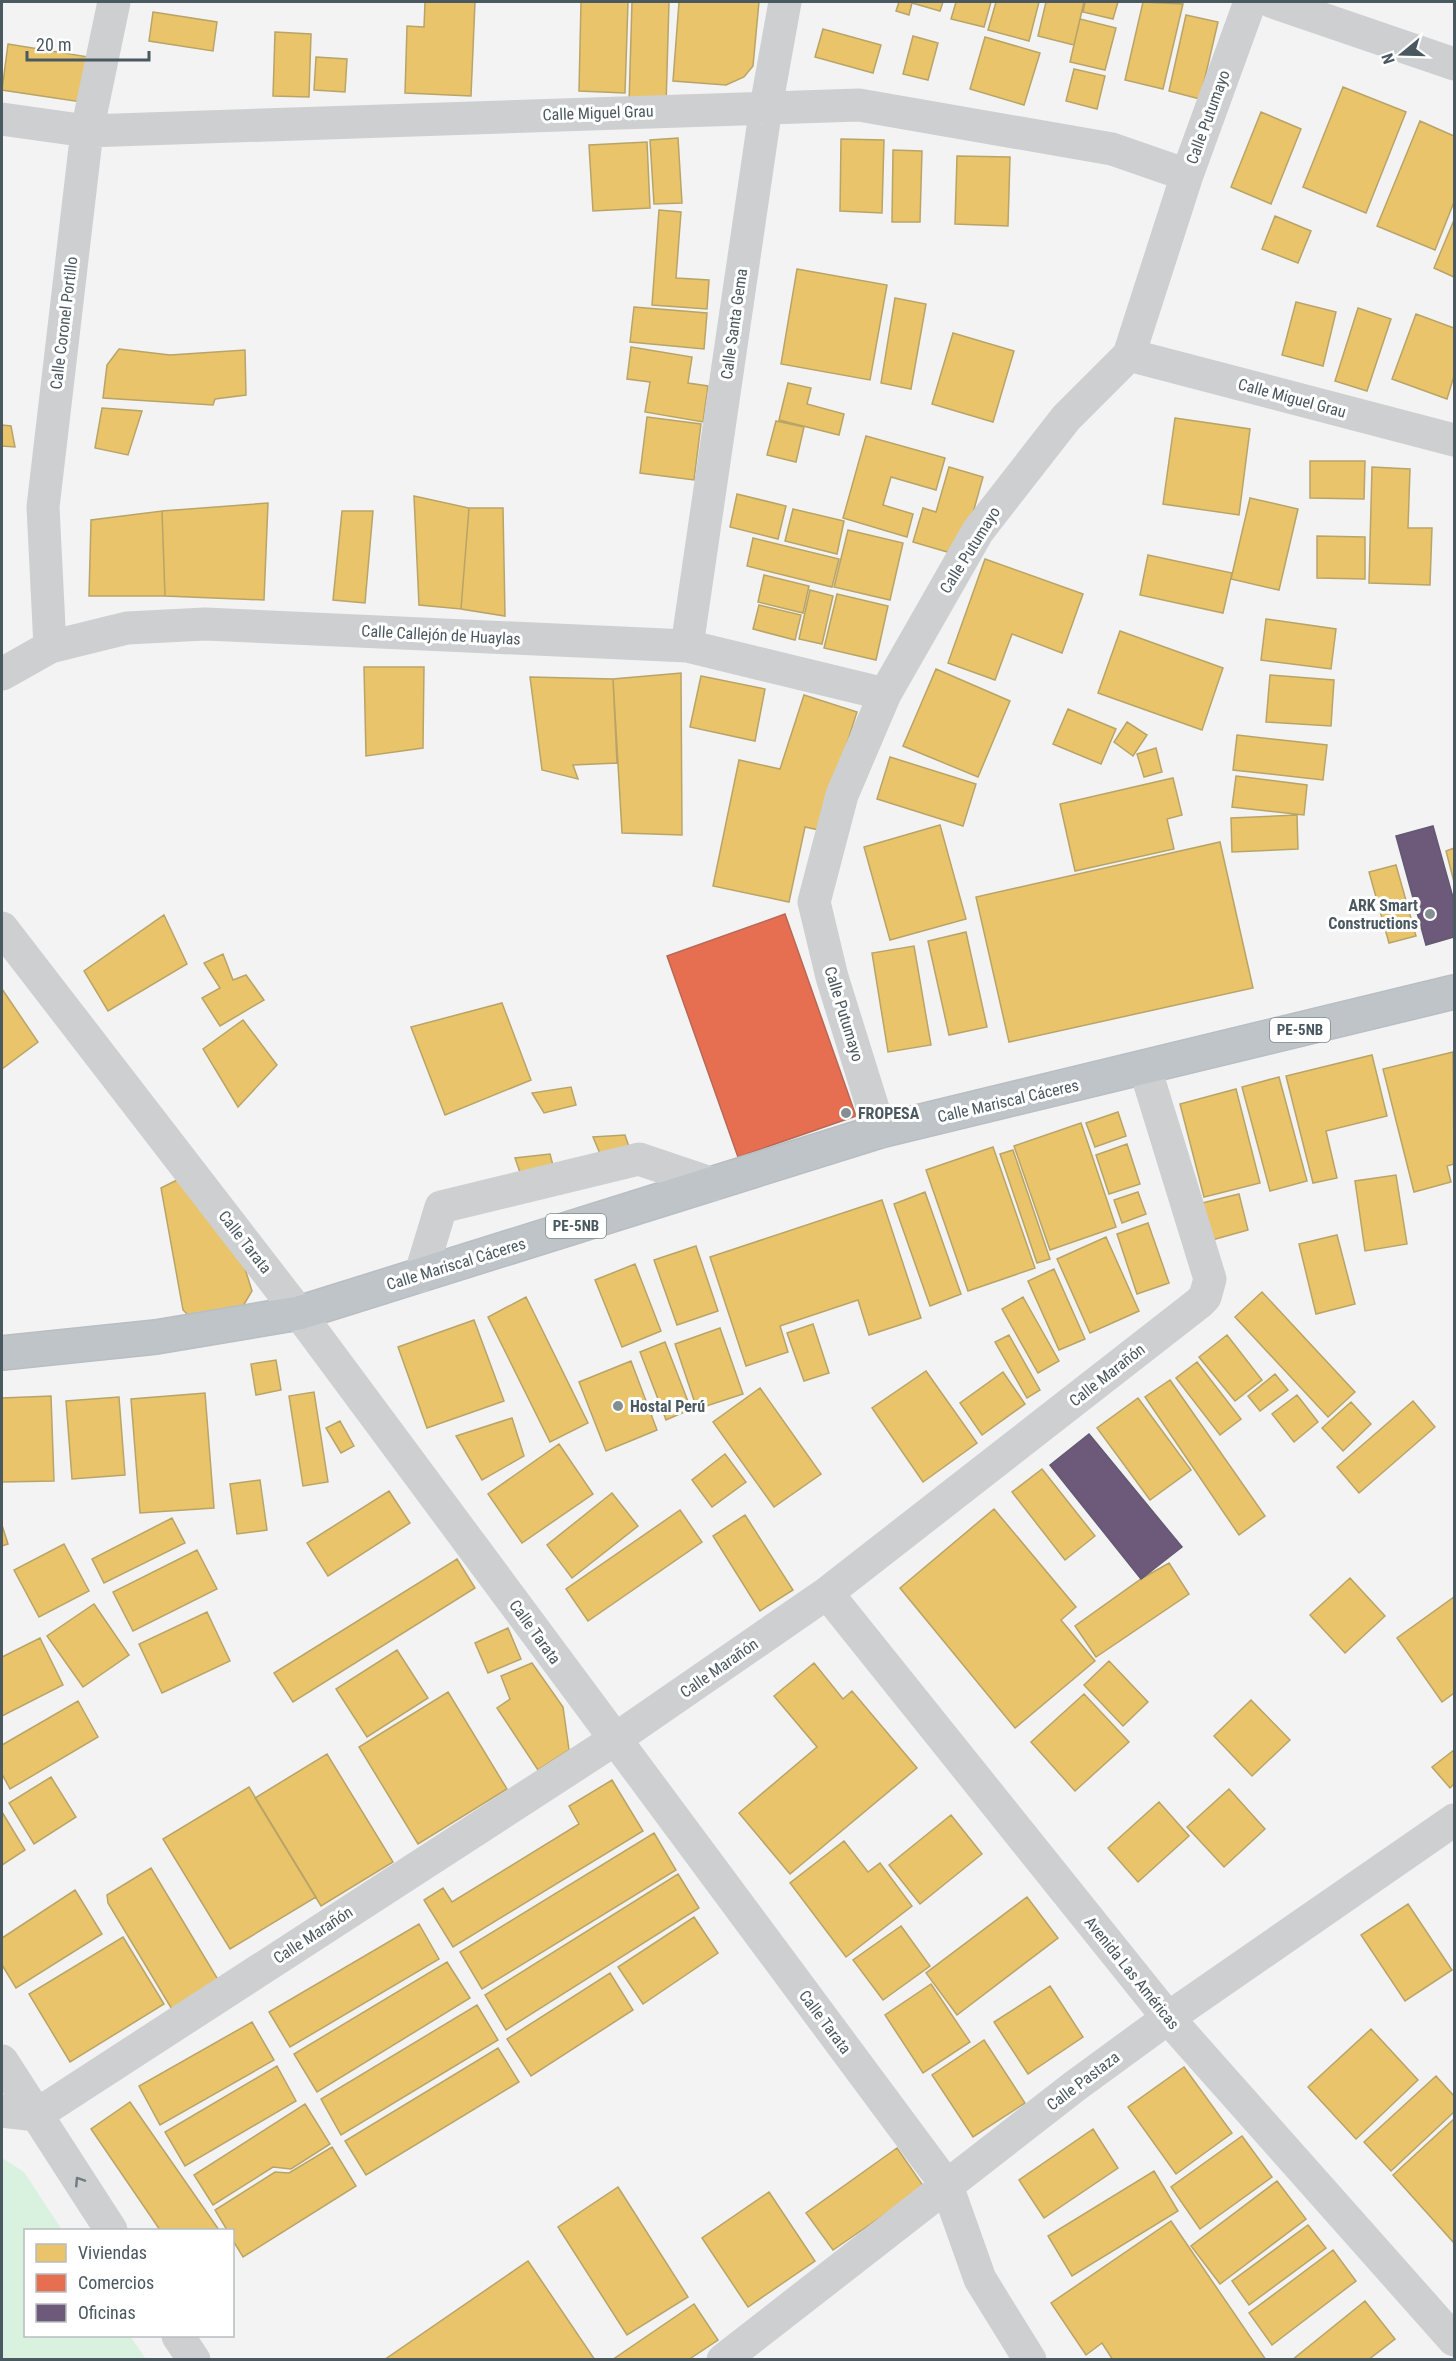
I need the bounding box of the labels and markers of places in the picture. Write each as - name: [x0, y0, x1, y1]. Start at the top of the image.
- place label: ARK Smart Constructions: [1328, 896, 1418, 933]
- marker: ARK Smart Constructions: [1423, 907, 1437, 921]
- place label: FROPESA: [858, 1104, 920, 1123]
- marker: FROPESA: [839, 1106, 853, 1120]
- place label: Hostal Perú: [630, 1397, 705, 1416]
- marker: Hostal Perú: [611, 1399, 625, 1413]

